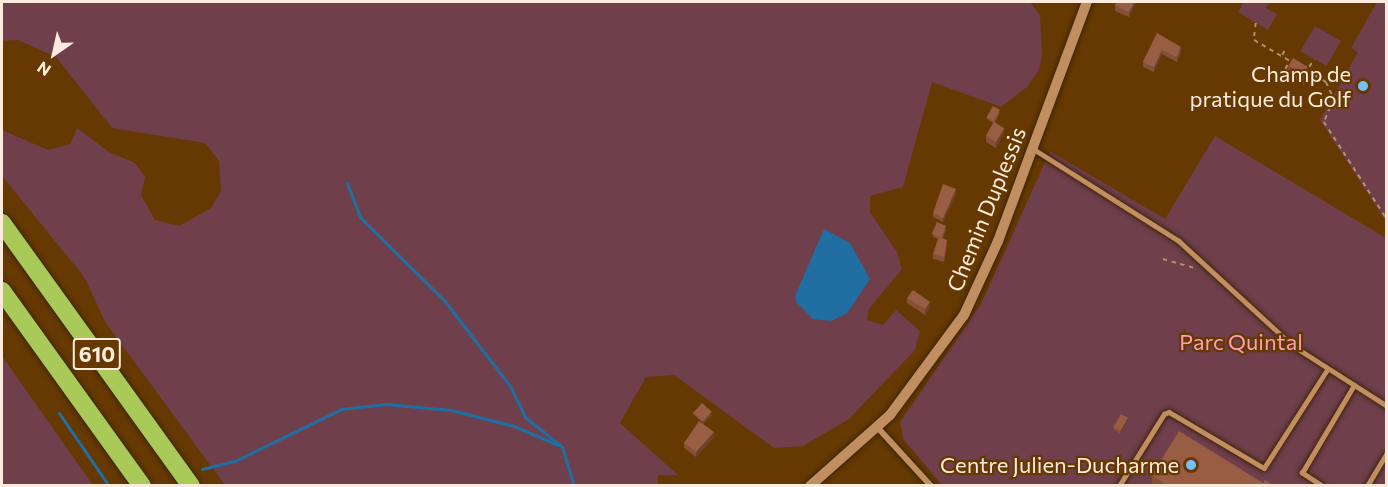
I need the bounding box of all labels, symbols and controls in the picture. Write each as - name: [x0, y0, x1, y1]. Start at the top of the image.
- north arrow: [24, 24, 84, 84]
- text: N: [33, 58, 54, 81]
- place label: Champ de pratique du Golf: [1190, 60, 1351, 112]
- marker: Champ de pratique du Golf: [1356, 79, 1370, 93]
- street label: Chemin Duplessis: [941, 123, 1031, 295]
- park label: Parc Quintal: [1179, 329, 1303, 355]
- road number: 610: [72, 336, 122, 372]
- place label: Centre Julien-Ducharme: [940, 452, 1179, 478]
- marker: Centre Julien-Ducharme: [1184, 458, 1198, 472]

